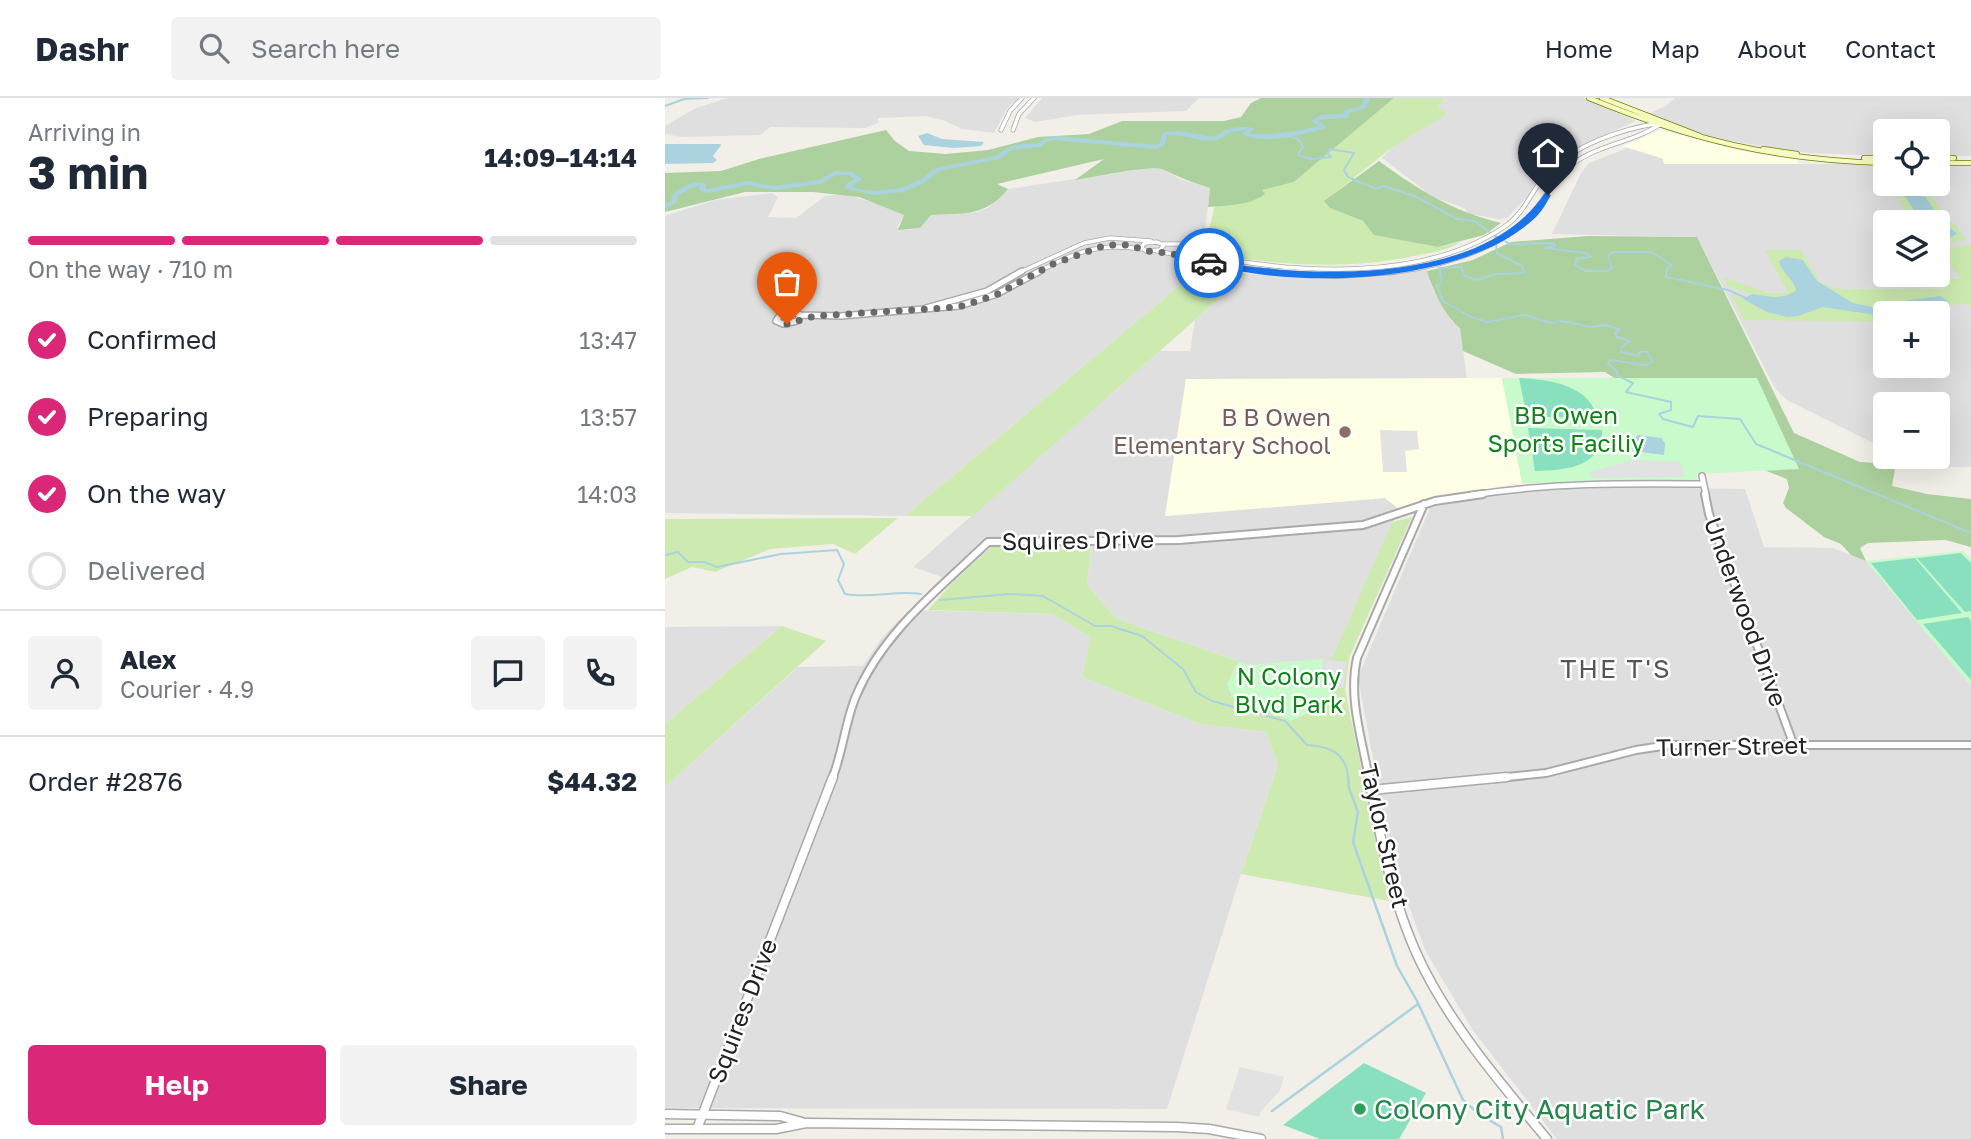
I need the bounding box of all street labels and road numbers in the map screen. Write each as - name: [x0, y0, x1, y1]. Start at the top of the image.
- street label: Underwood Drive: [1699, 513, 1794, 710]
- street label: Squires Drive: [1002, 524, 1154, 555]
- street label: Turner Street: [1656, 730, 1808, 761]
- street label: Taylor Street: [1355, 761, 1416, 911]
- street label: Squires Drive: [701, 934, 782, 1087]

